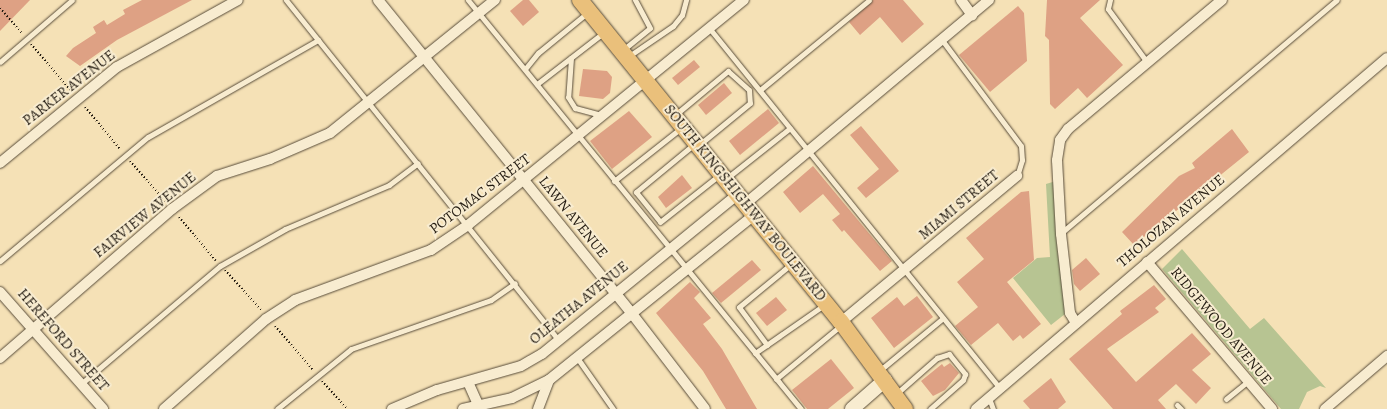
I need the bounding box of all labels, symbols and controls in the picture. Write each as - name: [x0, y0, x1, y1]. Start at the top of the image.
- street label: PARKER AVENUE: [19, 46, 119, 130]
- street label: SOUTH KINGSHIGHWAY BOULEVARD: [660, 101, 830, 305]
- street label: POTOMAC STREET: [426, 150, 534, 238]
- street label: MIAMI STREET: [915, 166, 1003, 244]
- street label: FAIRVIEW AVENUE: [90, 168, 200, 262]
- street label: THOLOZAN AVENUE: [1114, 171, 1228, 271]
- street label: LAWN AVENUE: [535, 173, 611, 261]
- street label: OLEATHA AVENUE: [526, 258, 632, 348]
- street label: RIDGEWOOD AVENUE: [1167, 264, 1275, 388]
- street label: HEREFORD STREET: [14, 285, 112, 395]

